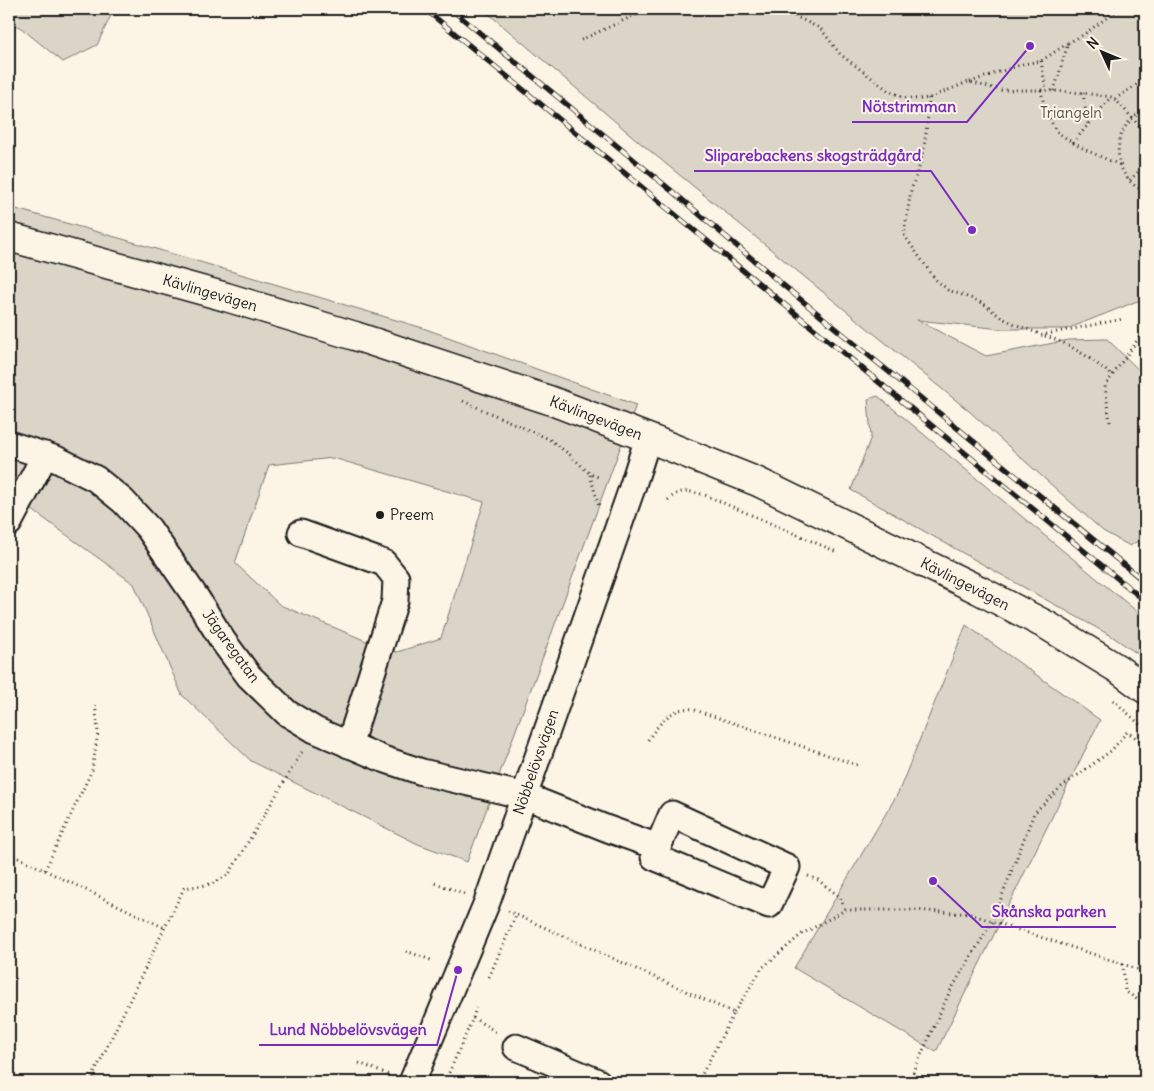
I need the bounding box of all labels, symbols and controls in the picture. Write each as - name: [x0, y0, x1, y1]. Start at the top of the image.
- north arrow: [1076, 28, 1126, 78]
- text: N: [1083, 33, 1102, 53]
- callout: Nötstrimman: [852, 91, 967, 122]
- text: Nötstrimman: [862, 96, 956, 116]
- park label: Triangeln: [1040, 103, 1102, 122]
- callout: Sliparebackens skogsträdgård: [694, 140, 931, 171]
- text: Sliparebackens skogsträdgård: [705, 145, 922, 166]
- street label: Kävlingevägen: [161, 270, 260, 315]
- street label: Kävlingevägen: [547, 391, 645, 444]
- place label: Preem: [390, 505, 434, 524]
- marker: Preem: [374, 509, 386, 521]
- street label: Kävlingevägen: [917, 553, 1013, 614]
- street label: Jägaregatan: [198, 605, 265, 686]
- street label: Nöbbelövsvägen: [509, 706, 563, 817]
- callout: Skånska parken: [982, 896, 1116, 927]
- text: Skånska parken: [992, 901, 1106, 922]
- callout: Lund Nöbbelövsvägen: [259, 1014, 437, 1045]
- text: Lund Nöbbelövsvägen: [269, 1019, 427, 1040]

